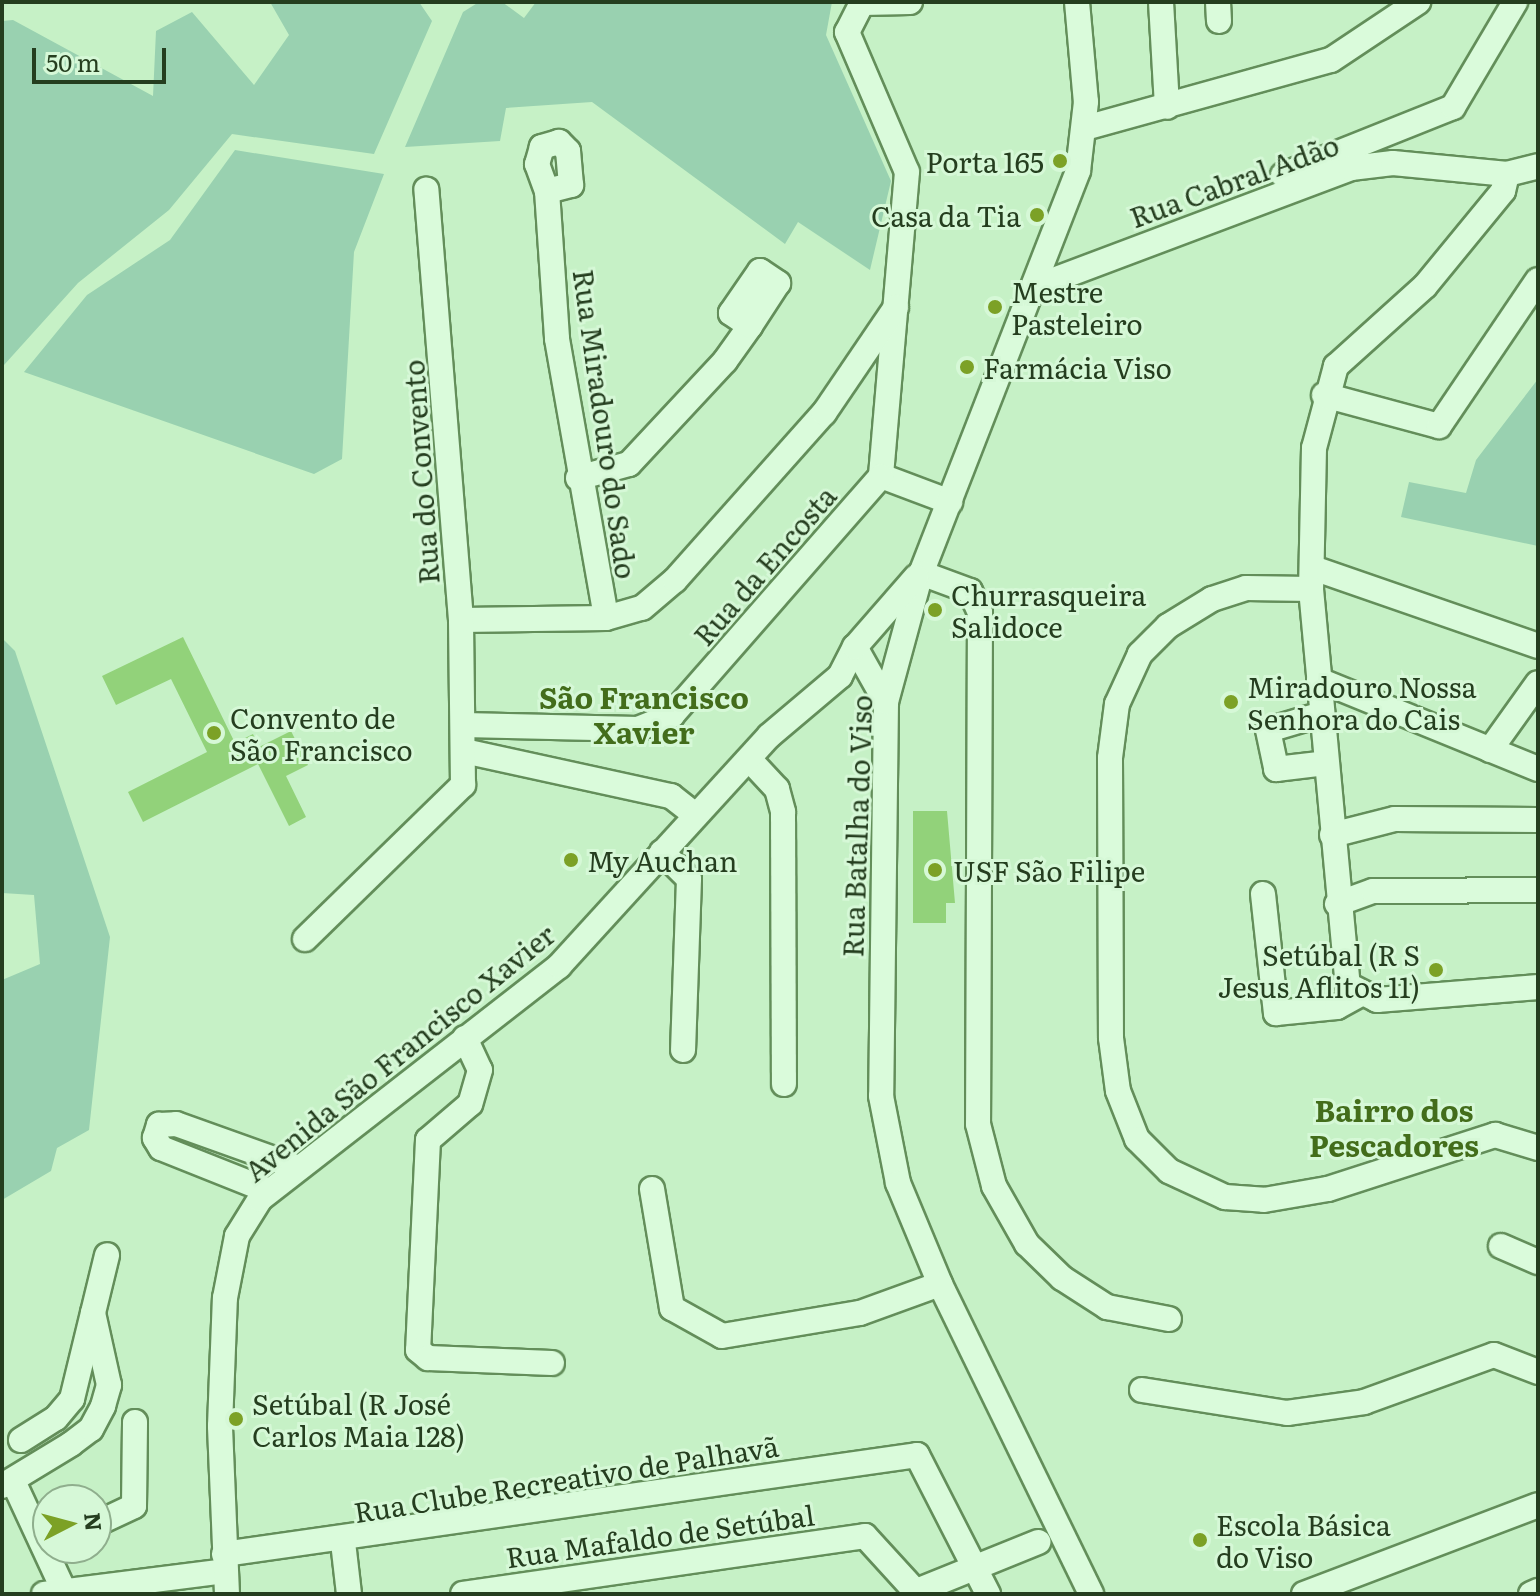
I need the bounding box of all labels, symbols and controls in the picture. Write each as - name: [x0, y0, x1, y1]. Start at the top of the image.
- scale bar: [36, 32, 170, 82]
- text: 50 m: [46, 44, 100, 79]
- street label: Rua Cabral Adão: [1125, 127, 1343, 233]
- place label: Porta 165: [925, 144, 1044, 178]
- marker: Porta 165: [1051, 152, 1069, 170]
- place label: Casa da Tia: [871, 198, 1021, 232]
- marker: Casa da Tia: [1028, 206, 1046, 224]
- street label: Rua Miradouro do Sado: [568, 267, 644, 581]
- place label: Mestre Pasteleiro: [1011, 274, 1143, 340]
- marker: Mestre Pasteleiro: [986, 298, 1004, 316]
- place label: Farmácia Viso: [983, 350, 1172, 384]
- marker: Farmácia Viso: [958, 358, 976, 376]
- street label: Rua do Convento: [395, 359, 445, 585]
- street label: Rua da Encosta: [686, 479, 842, 651]
- place label: Churrasqueira Salidoce: [951, 577, 1146, 643]
- marker: Churrasqueira Salidoce: [926, 601, 944, 619]
- place label: Miradouro Nossa Senhora do Cais: [1247, 669, 1477, 735]
- district label: São Francisco Xavier: [539, 678, 749, 748]
- marker: Miradouro Nossa Senhora do Cais: [1222, 693, 1240, 711]
- street label: Rua Batalha do Viso: [835, 694, 877, 958]
- place label: Convento de São Francisco: [230, 700, 413, 766]
- marker: Convento de São Francisco: [205, 724, 223, 742]
- place label: My Auchan: [587, 843, 737, 877]
- marker: My Auchan: [562, 851, 580, 869]
- place label: USF São Filipe: [953, 853, 1145, 887]
- marker: USF São Filipe: [924, 859, 946, 881]
- street label: Avenida São Francisco Xavier: [237, 916, 561, 1188]
- place label: Setúbal (R S Jesus Aflitos 11): [1218, 937, 1420, 1003]
- marker: Setúbal (R S Jesus Aflitos 11): [1427, 961, 1445, 979]
- district label: Bairro dos Pescadores: [1309, 1091, 1479, 1162]
- place label: Setúbal (R José Carlos Maia 128): [252, 1386, 465, 1452]
- marker: Setúbal (R José Carlos Maia 128): [227, 1410, 245, 1428]
- street label: Rua Clube Recreativo de Palhavã: [351, 1428, 781, 1528]
- north arrow: [32, 1484, 112, 1564]
- street label: Rua Mafaldo de Setúbal: [504, 1497, 816, 1573]
- place label: Escola Básica do Viso: [1216, 1507, 1391, 1573]
- text: N: [77, 1511, 112, 1533]
- marker: Escola Básica do Viso: [1191, 1531, 1209, 1549]

